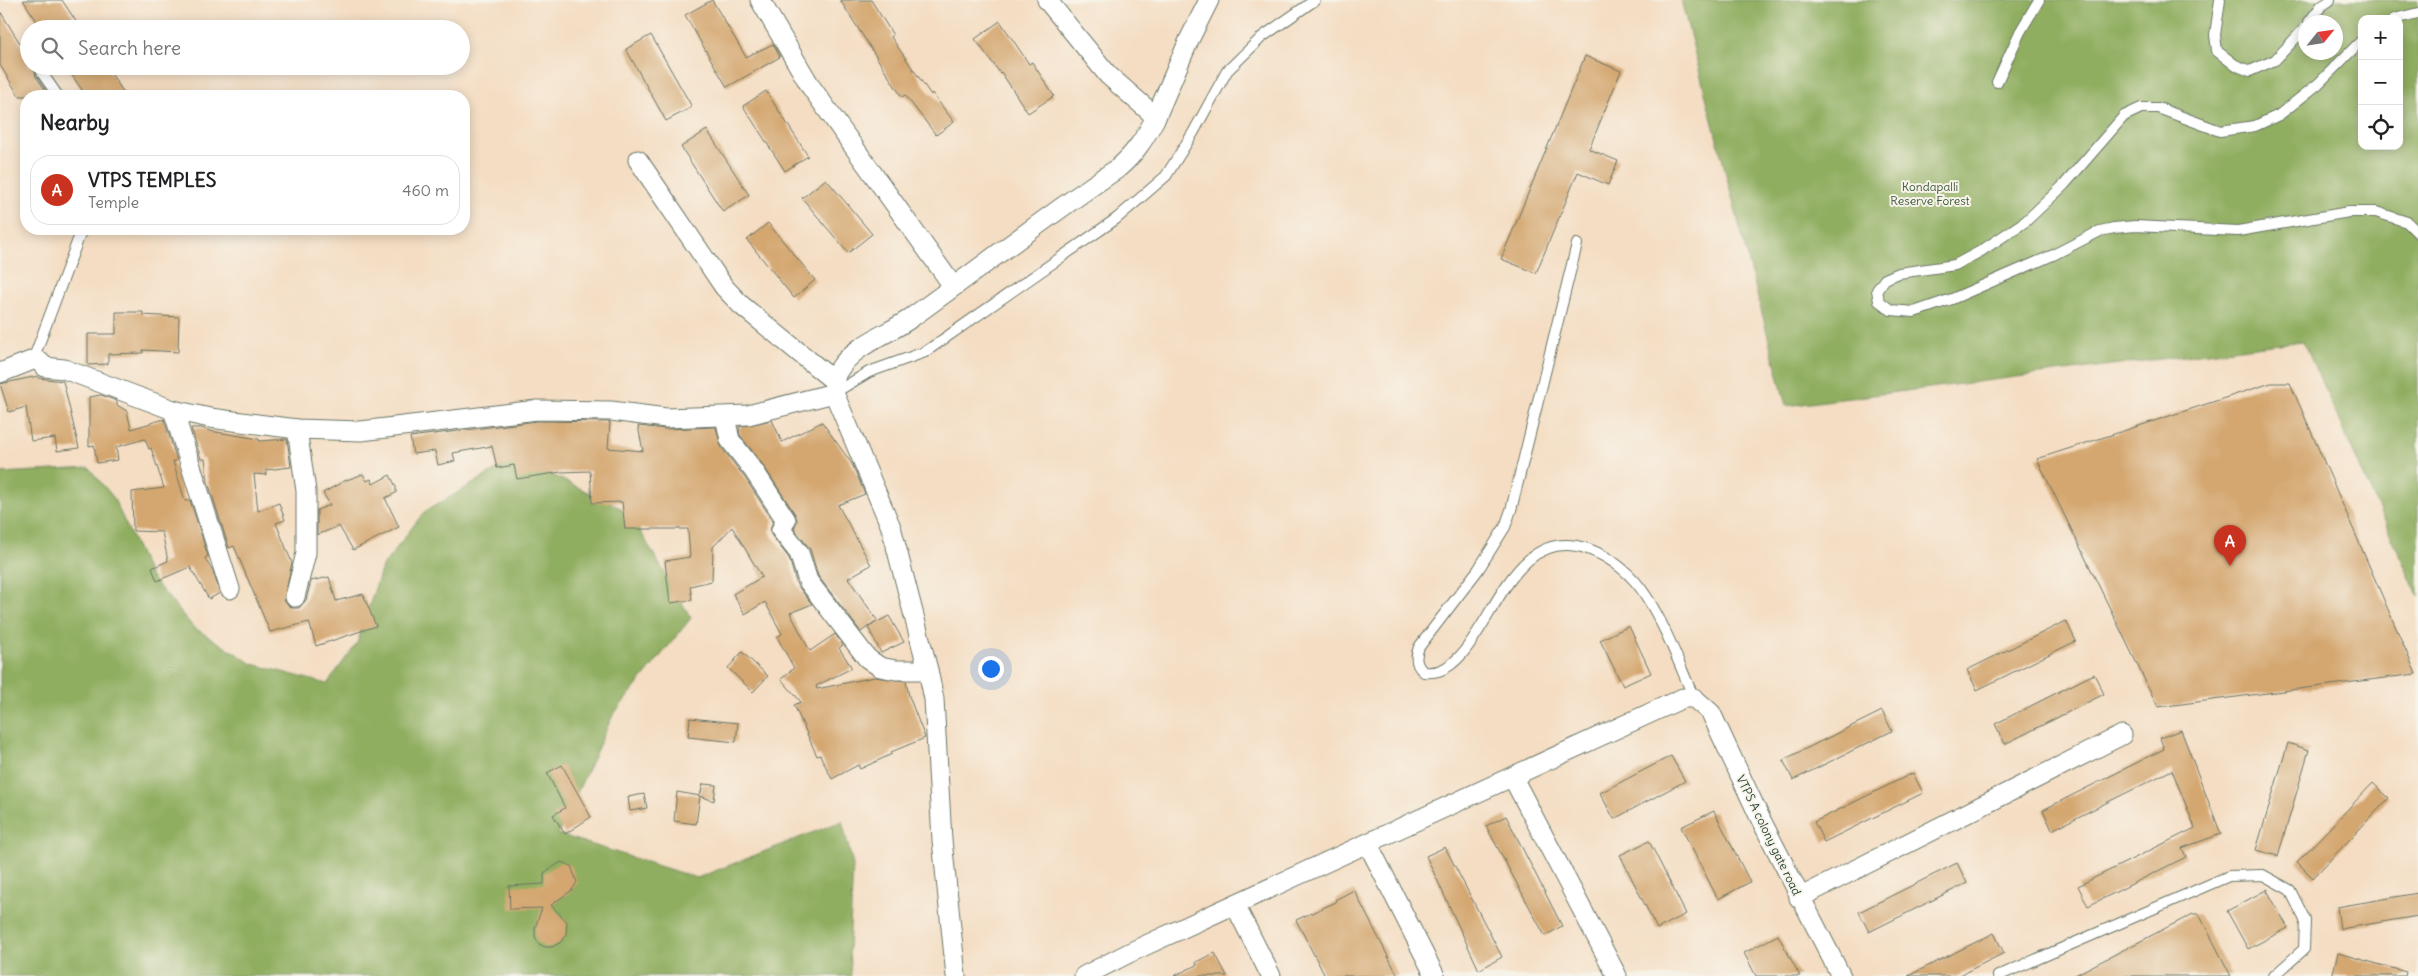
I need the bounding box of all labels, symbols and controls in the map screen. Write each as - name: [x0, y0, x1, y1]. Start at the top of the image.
- north arrow: [2298, 15, 2343, 60]
- map controls: [2358, 15, 2403, 150]
- button: +: [2358, 15, 2403, 60]
- search box: [20, 20, 470, 75]
- icon: search: [38, 34, 66, 62]
- text: Search here: [78, 36, 181, 60]
- button: −: [2358, 60, 2403, 105]
- button: locate: [2358, 105, 2403, 150]
- text: Nearby: [40, 109, 110, 136]
- text: VTPS TEMPLES: [88, 168, 216, 192]
- park label: Kondapalli Reserve Forest: [1890, 179, 1970, 208]
- text: A: [52, 180, 62, 200]
- text: 460 m: [402, 180, 449, 200]
- text: Temple: [88, 192, 139, 212]
- pin: A: [2214, 525, 2246, 566]
- your location: [978, 656, 1004, 682]
- street label: VTPS A colony gate road: [1733, 772, 1805, 898]

